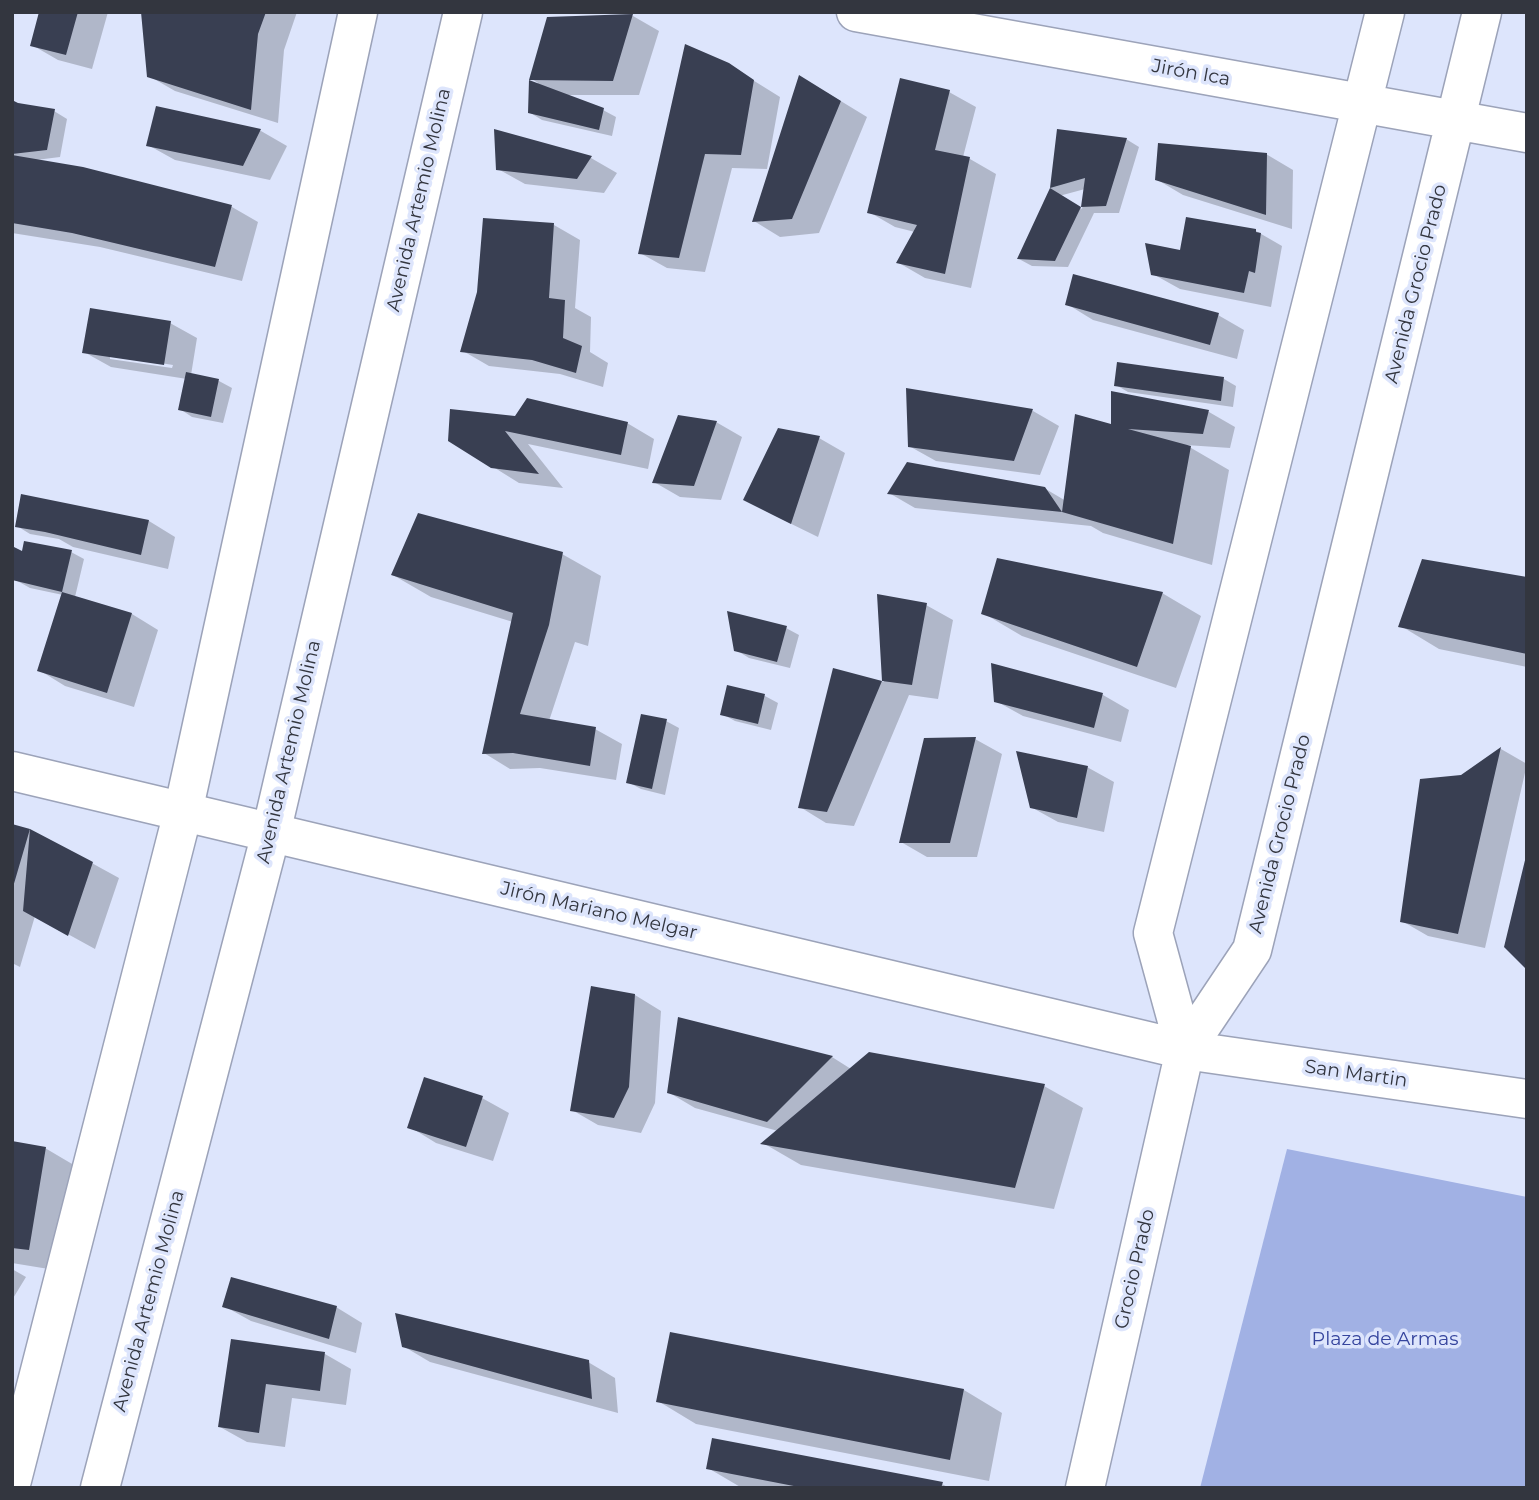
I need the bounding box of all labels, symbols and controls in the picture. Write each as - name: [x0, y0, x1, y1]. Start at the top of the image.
- street label: Jirón Ica: [1150, 55, 1232, 91]
- street label: Avenida Artemio Molina: [382, 86, 456, 314]
- street label: Avenida Grocio Prado: [1380, 182, 1452, 386]
- street label: Avenida Artemio Molina: [252, 638, 326, 866]
- street label: Avenida Grocio Prado: [1244, 732, 1316, 936]
- street label: Jirón Mariano Melgar: [498, 877, 700, 945]
- street label: San Martin: [1303, 1055, 1409, 1093]
- street label: Avenida Artemio Molina: [108, 1188, 190, 1414]
- street label: Grocio Prado: [1110, 1207, 1160, 1331]
- park label: Plaza de Armas: [1312, 1328, 1458, 1350]

